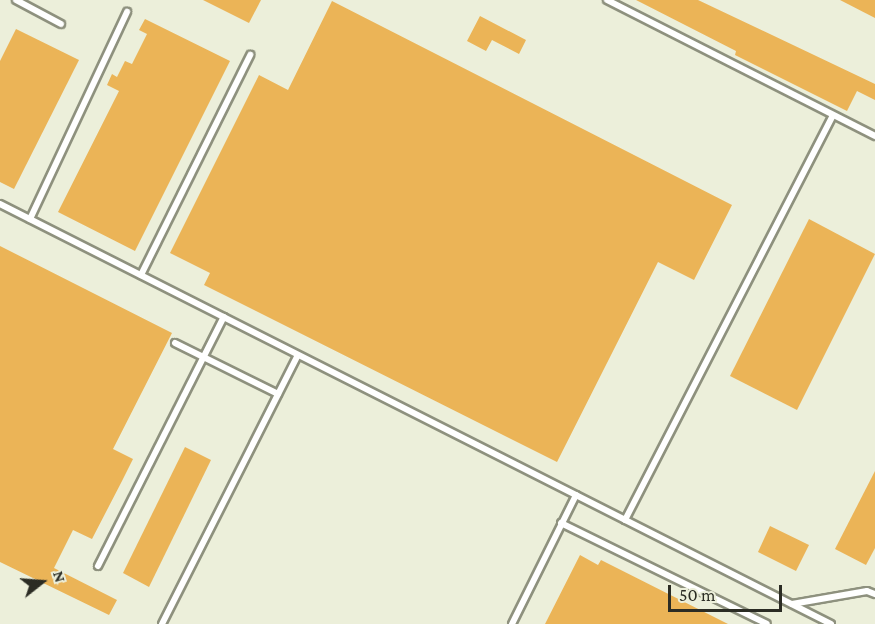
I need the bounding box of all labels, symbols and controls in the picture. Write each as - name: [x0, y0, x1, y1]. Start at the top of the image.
- north arrow: [12, 552, 72, 612]
- text: N: [50, 569, 69, 584]
- scale bar: [671, 573, 785, 611]
- text: 50 m: [679, 585, 716, 605]

